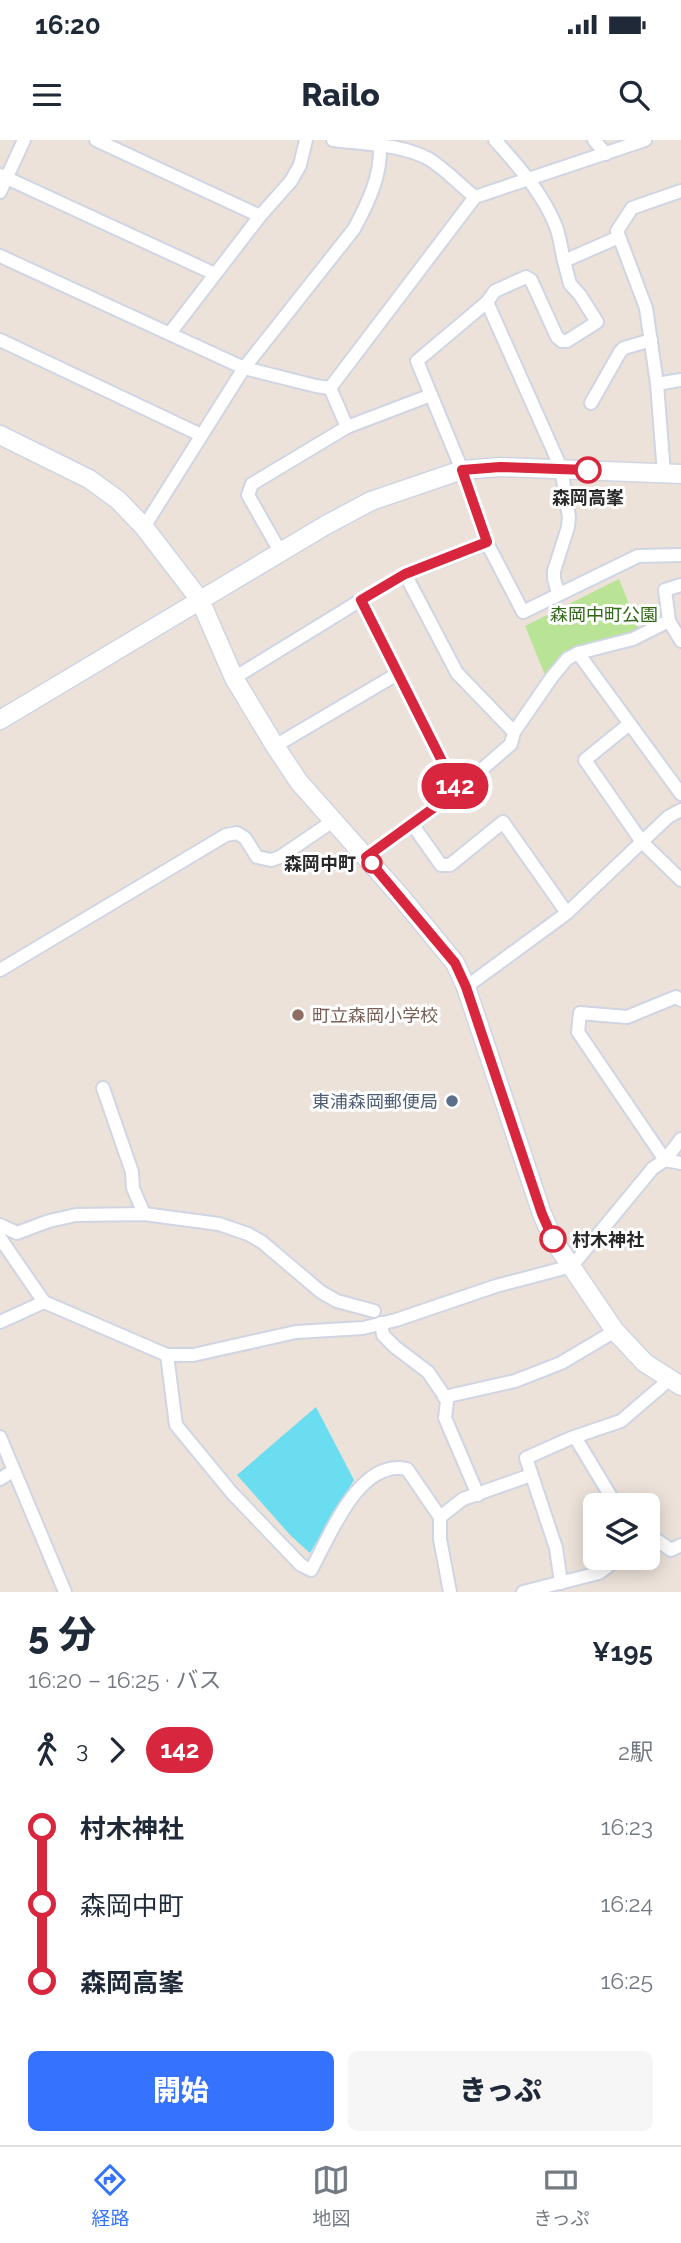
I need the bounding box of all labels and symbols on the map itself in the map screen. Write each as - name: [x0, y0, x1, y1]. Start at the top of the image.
- marker: 森岡高峯: [575, 457, 601, 483]
- place label: 森岡高峯: [552, 487, 624, 508]
- park label: 森岡中町公園: [550, 604, 658, 625]
- line badge: 142: [415, 763, 495, 809]
- place label: 森岡中町: [284, 853, 356, 874]
- marker: 森岡中町: [362, 853, 382, 873]
- place label: 町立森岡小学校: [312, 1005, 438, 1026]
- marker: 町立森岡小学校: [290, 1007, 306, 1023]
- place label: 東浦森岡郵便局: [312, 1091, 438, 1112]
- marker: 東浦森岡郵便局: [444, 1093, 460, 1109]
- marker: 村木神社: [540, 1226, 566, 1252]
- place label: 村木神社: [572, 1229, 644, 1250]

